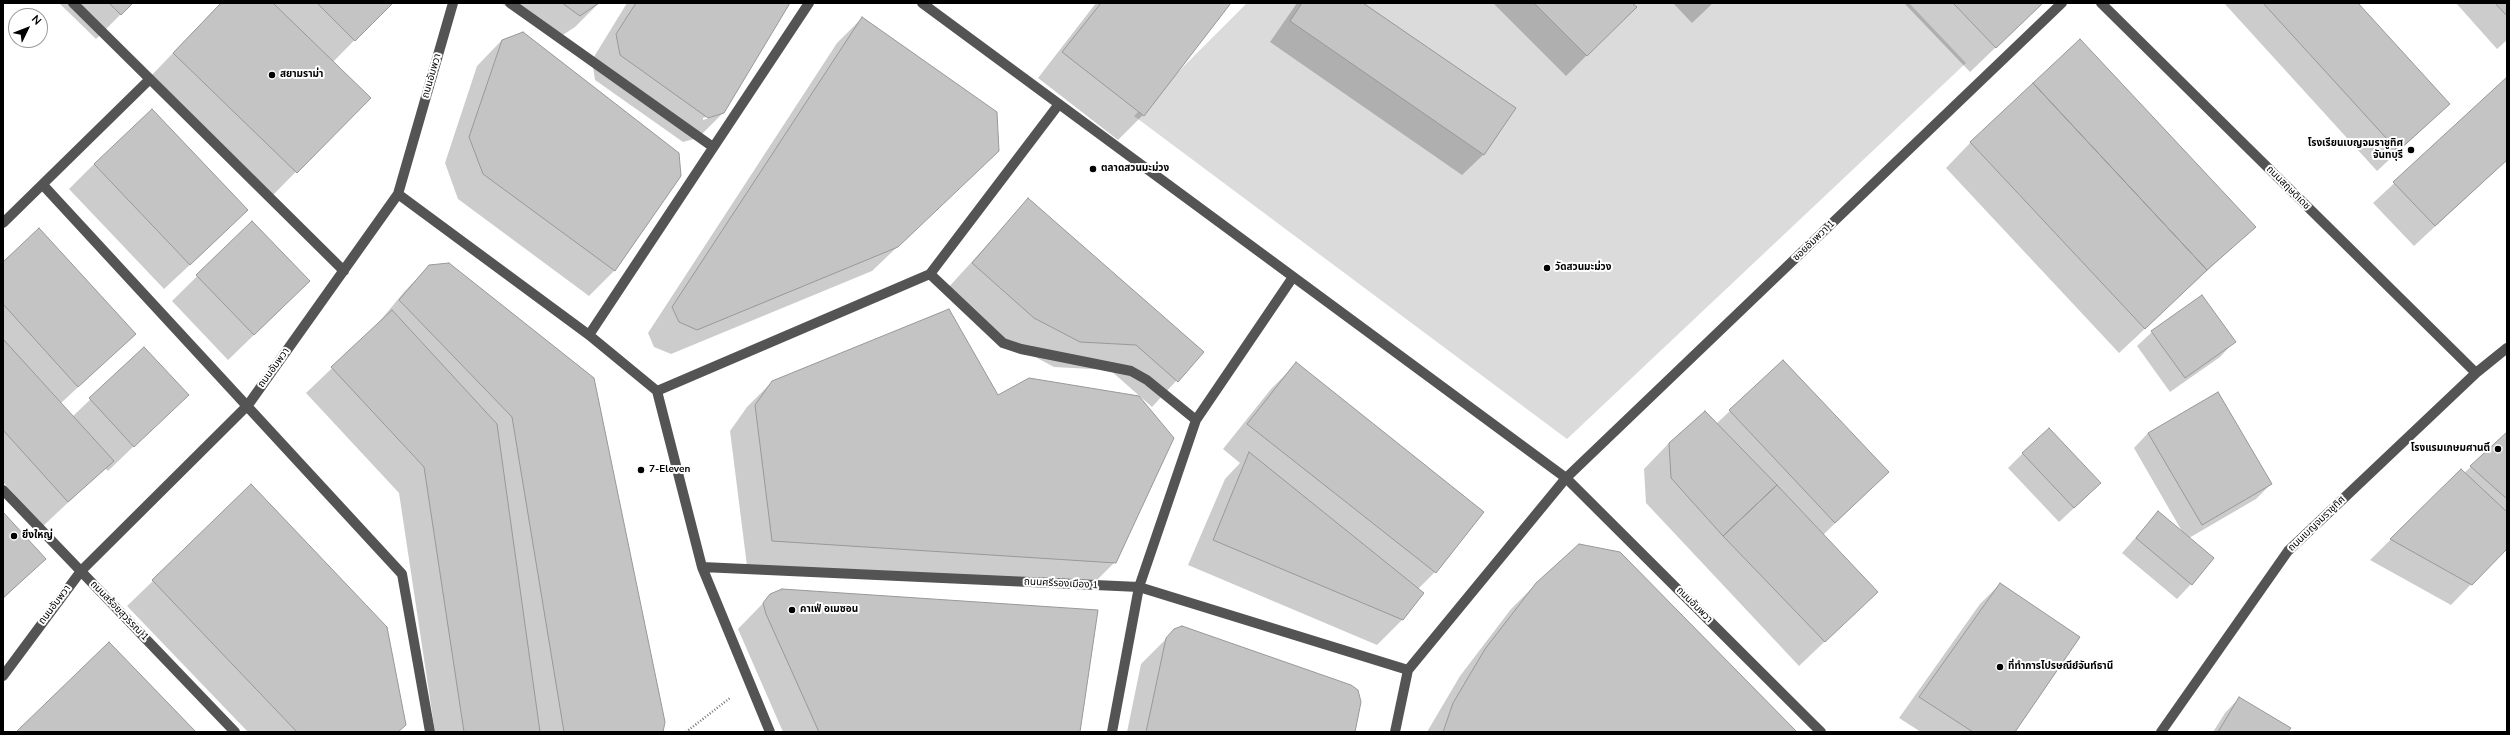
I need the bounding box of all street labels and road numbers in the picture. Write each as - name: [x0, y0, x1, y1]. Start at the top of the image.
- street label: ถนนอัมพวา: [420, 52, 444, 100]
- street label: ถนนสฤษดิเดช: [2264, 164, 2312, 212]
- street label: ซอยอัมพวา 1: [1791, 218, 1837, 264]
- street label: ถนนอัมพวา: [256, 346, 292, 390]
- street label: ถนนเบญจมราชูทิศ: [2286, 494, 2348, 554]
- street label: ถนนศรีรองเมือง 1: [1024, 576, 1098, 592]
- street label: ถนนสร้อยสุวรรณ 1: [87, 579, 151, 643]
- street label: ถนนอัมพวา: [36, 583, 74, 627]
- street label: ถนนอัมพวา: [1673, 584, 1715, 626]

